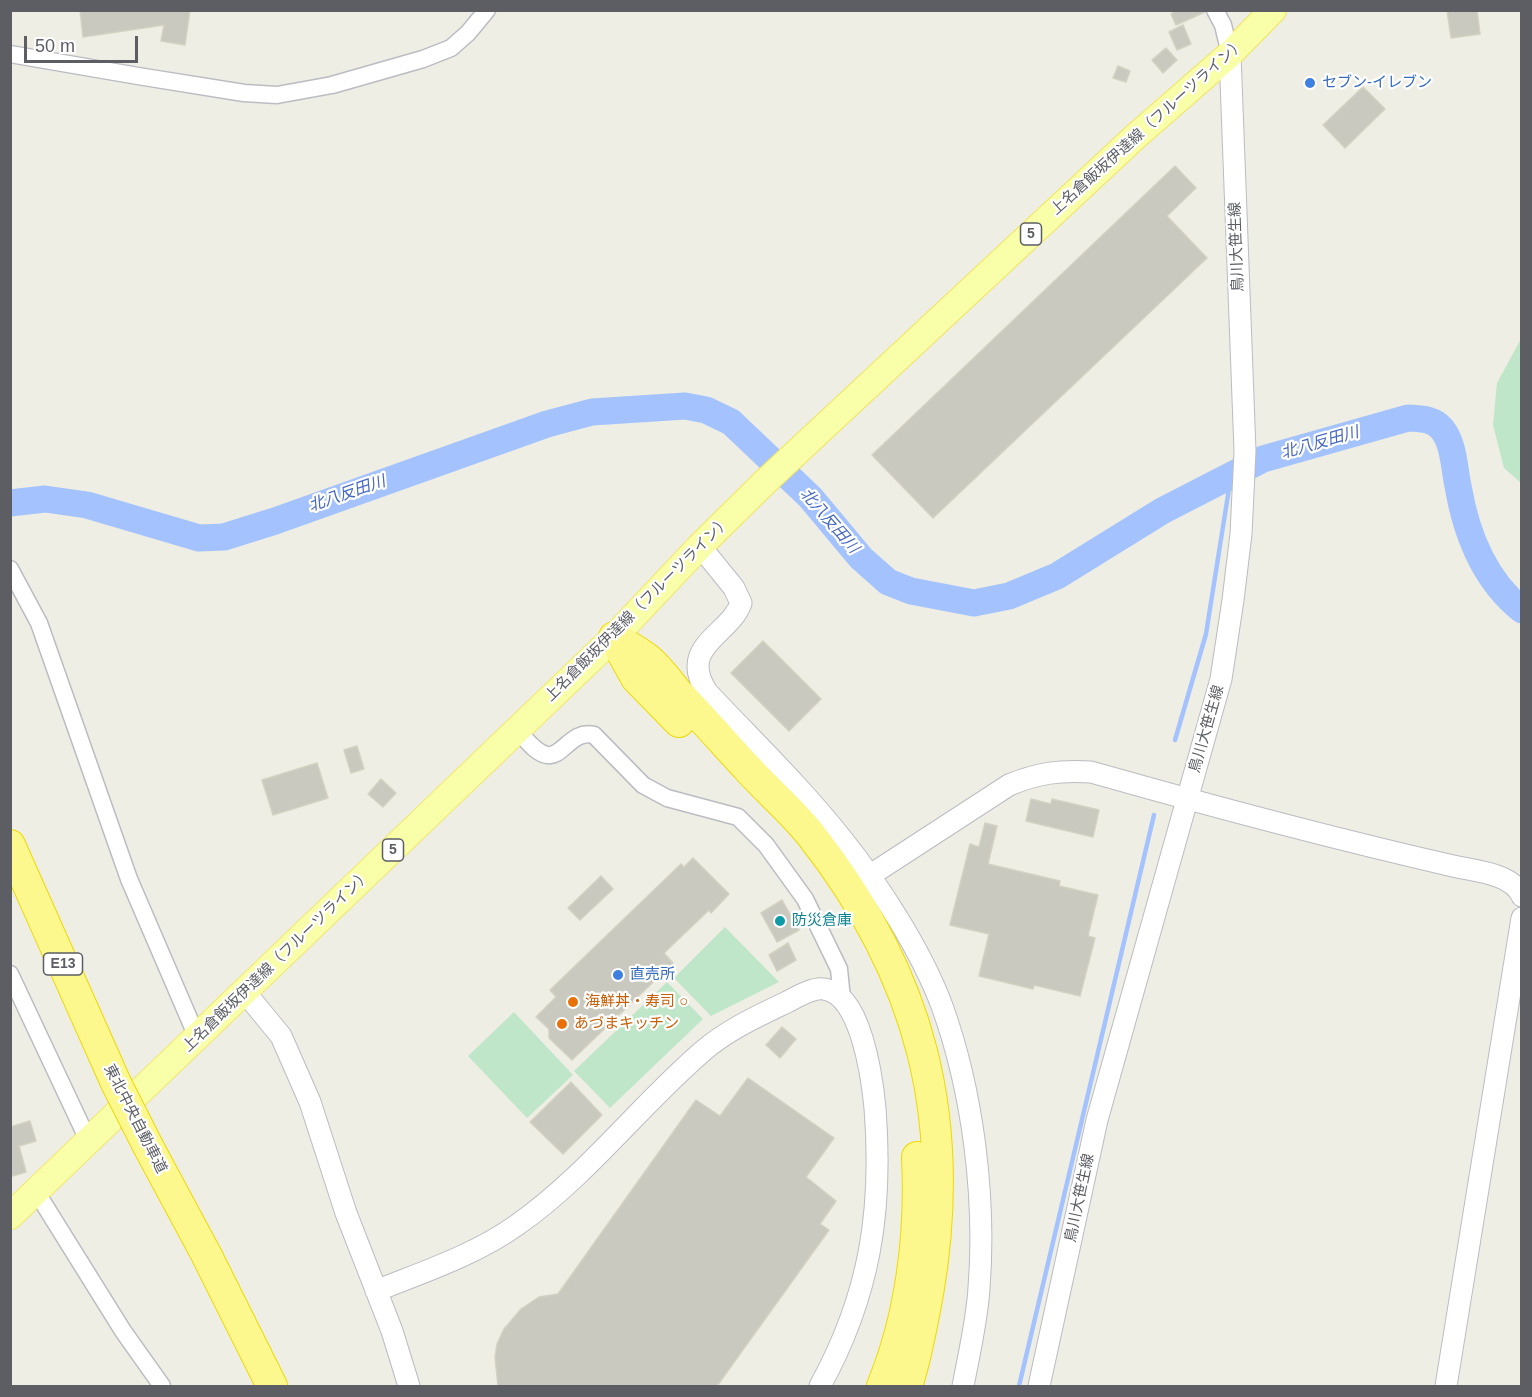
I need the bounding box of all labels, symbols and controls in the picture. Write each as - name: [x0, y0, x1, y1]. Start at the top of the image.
- scale bar: [27, 24, 141, 62]
- street label: 上名倉飯坂伊達線（フルーツライン）: [1047, 35, 1249, 219]
- text: 50 m: [35, 36, 75, 56]
- place label: セブン-イレブン: [1322, 74, 1432, 92]
- marker: セブン-イレブン: [1303, 76, 1317, 90]
- street label: 鳥川大笹生線: [1226, 202, 1248, 292]
- road number: 5: [1020, 223, 1042, 245]
- water label: 北八反田川: [1279, 423, 1361, 463]
- water label: 北八反田川: [306, 472, 388, 516]
- water label: 北八反田川: [796, 485, 862, 557]
- street label: 上名倉飯坂伊達線（フルーツライン）: [541, 512, 735, 706]
- street label: 鳥川大笹生線: [1186, 683, 1228, 775]
- road number: 5: [382, 839, 404, 861]
- street label: 上名倉飯坂伊達線（フルーツライン）: [179, 866, 375, 1056]
- place label: 防災倉庫: [792, 912, 852, 930]
- marker: 防災倉庫: [773, 914, 787, 928]
- road number: E13: [44, 953, 82, 975]
- place label: 直売所: [630, 966, 675, 984]
- marker: 直売所: [611, 968, 625, 982]
- place label: 海鮮丼・寿司 ○: [585, 993, 688, 1011]
- marker: 海鮮丼・寿司 ○: [566, 995, 580, 1009]
- place label: あづまキッチン: [574, 1015, 679, 1033]
- marker: あづまキッチン: [555, 1017, 569, 1031]
- street label: 東北中央自動車道: [100, 1061, 170, 1177]
- street label: 鳥川大笹生線: [1062, 1152, 1098, 1244]

